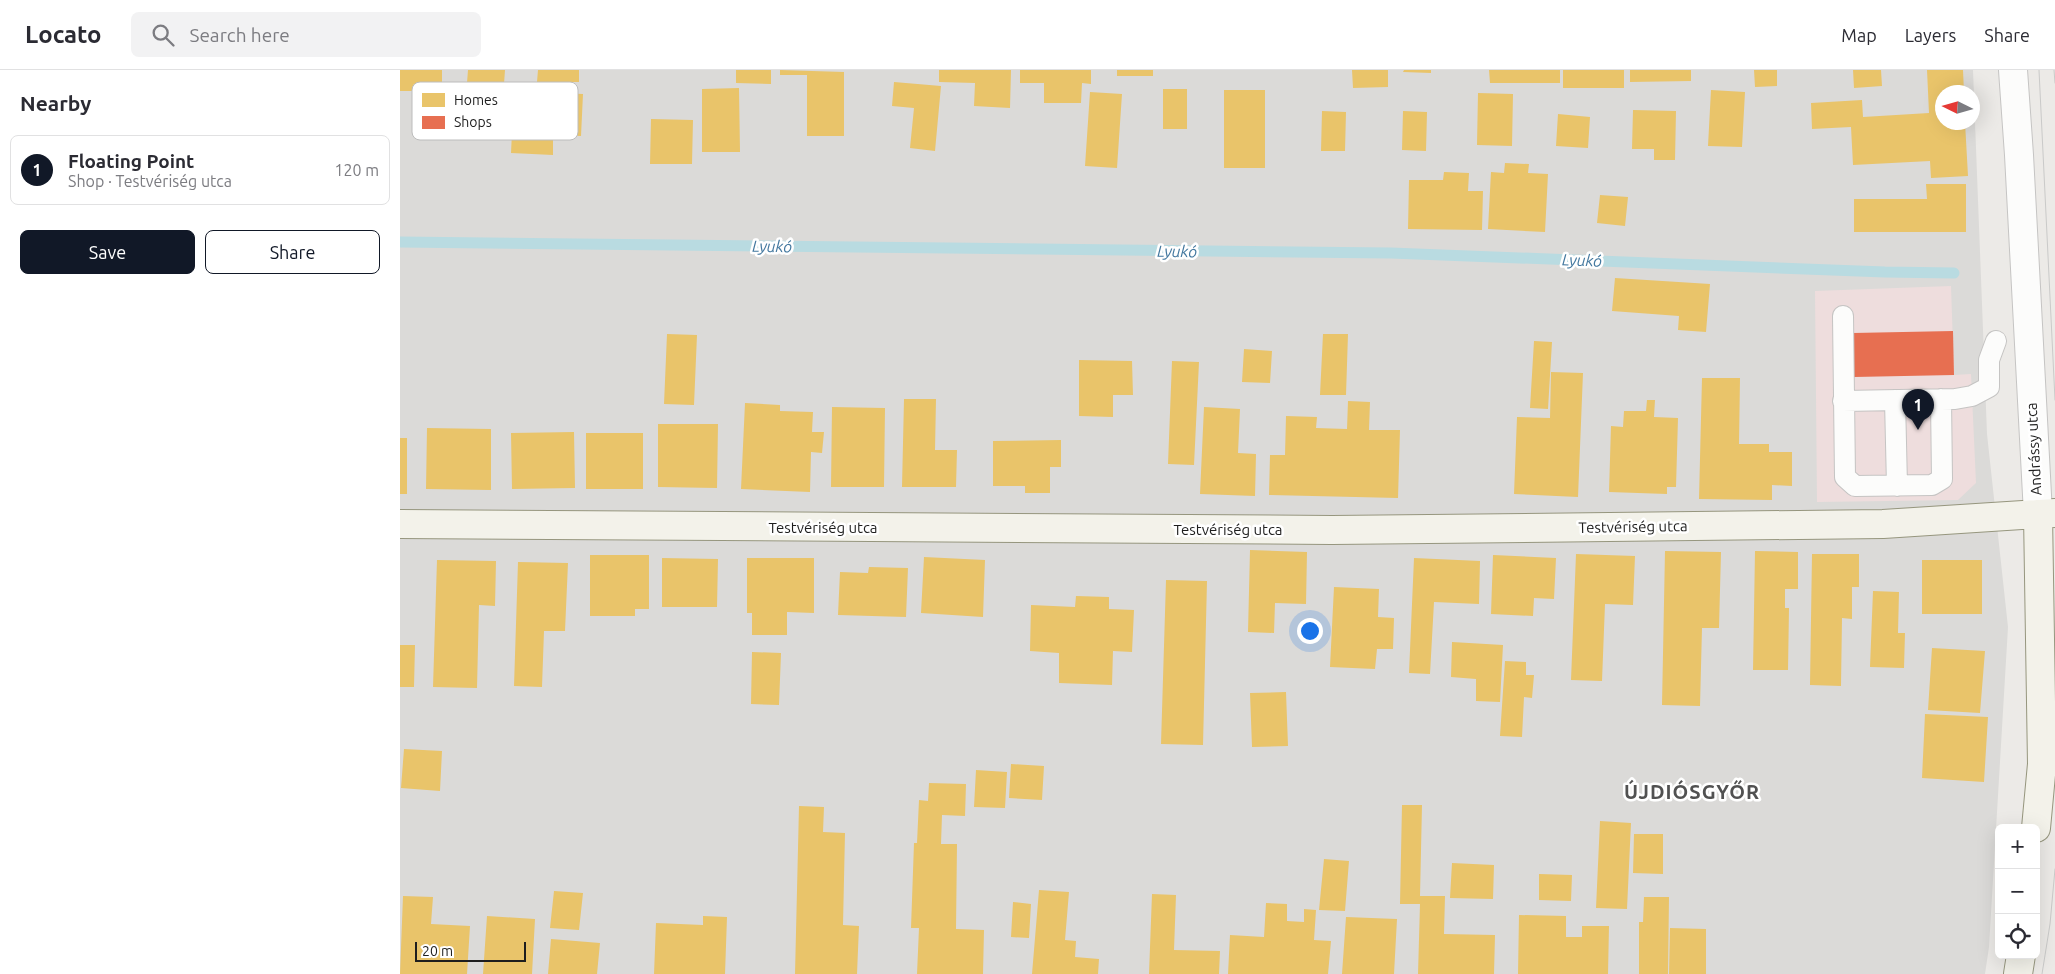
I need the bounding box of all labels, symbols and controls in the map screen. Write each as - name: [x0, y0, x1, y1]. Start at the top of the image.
- search box: [131, 12, 481, 57]
- text: Locato: [25, 21, 101, 48]
- icon: search: [149, 21, 177, 49]
- text: Search here: [189, 24, 290, 46]
- text: Map: [1841, 25, 1877, 45]
- text: Layers: [1905, 25, 1956, 45]
- text: Share: [1984, 25, 2030, 45]
- legend: [412, 82, 578, 140]
- north arrow: [1935, 85, 1980, 130]
- text: Nearby: [20, 91, 91, 115]
- text: Homes: [454, 92, 498, 108]
- text: Shops: [454, 114, 492, 130]
- text: Floating Point: [68, 150, 194, 172]
- text: 1: [32, 161, 42, 179]
- text: 120 m: [334, 161, 379, 179]
- text: Shop · Testvériség utca: [68, 172, 232, 190]
- button: Save: [20, 230, 195, 274]
- button: Share: [205, 230, 380, 274]
- water label: Lyukó: [752, 237, 792, 255]
- water label: Lyukó: [1157, 242, 1197, 260]
- water label: Lyukó: [1562, 250, 1603, 270]
- pin: 1: [1902, 389, 1934, 430]
- street label: Andrássy utca: [2023, 402, 2044, 496]
- street label: Testvériség utca: [1578, 517, 1688, 536]
- street label: Testvériség utca: [768, 519, 878, 536]
- street label: Testvériség utca: [1173, 521, 1283, 538]
- your location: [1297, 618, 1323, 644]
- district label: ÚJDIÓSGYŐR: [1624, 779, 1760, 803]
- map controls: [1995, 824, 2040, 959]
- button: +: [1995, 824, 2040, 869]
- button: −: [1995, 869, 2040, 914]
- button: locate: [1995, 914, 2040, 959]
- scale bar: [415, 939, 526, 962]
- text: 20 m: [422, 943, 453, 959]

